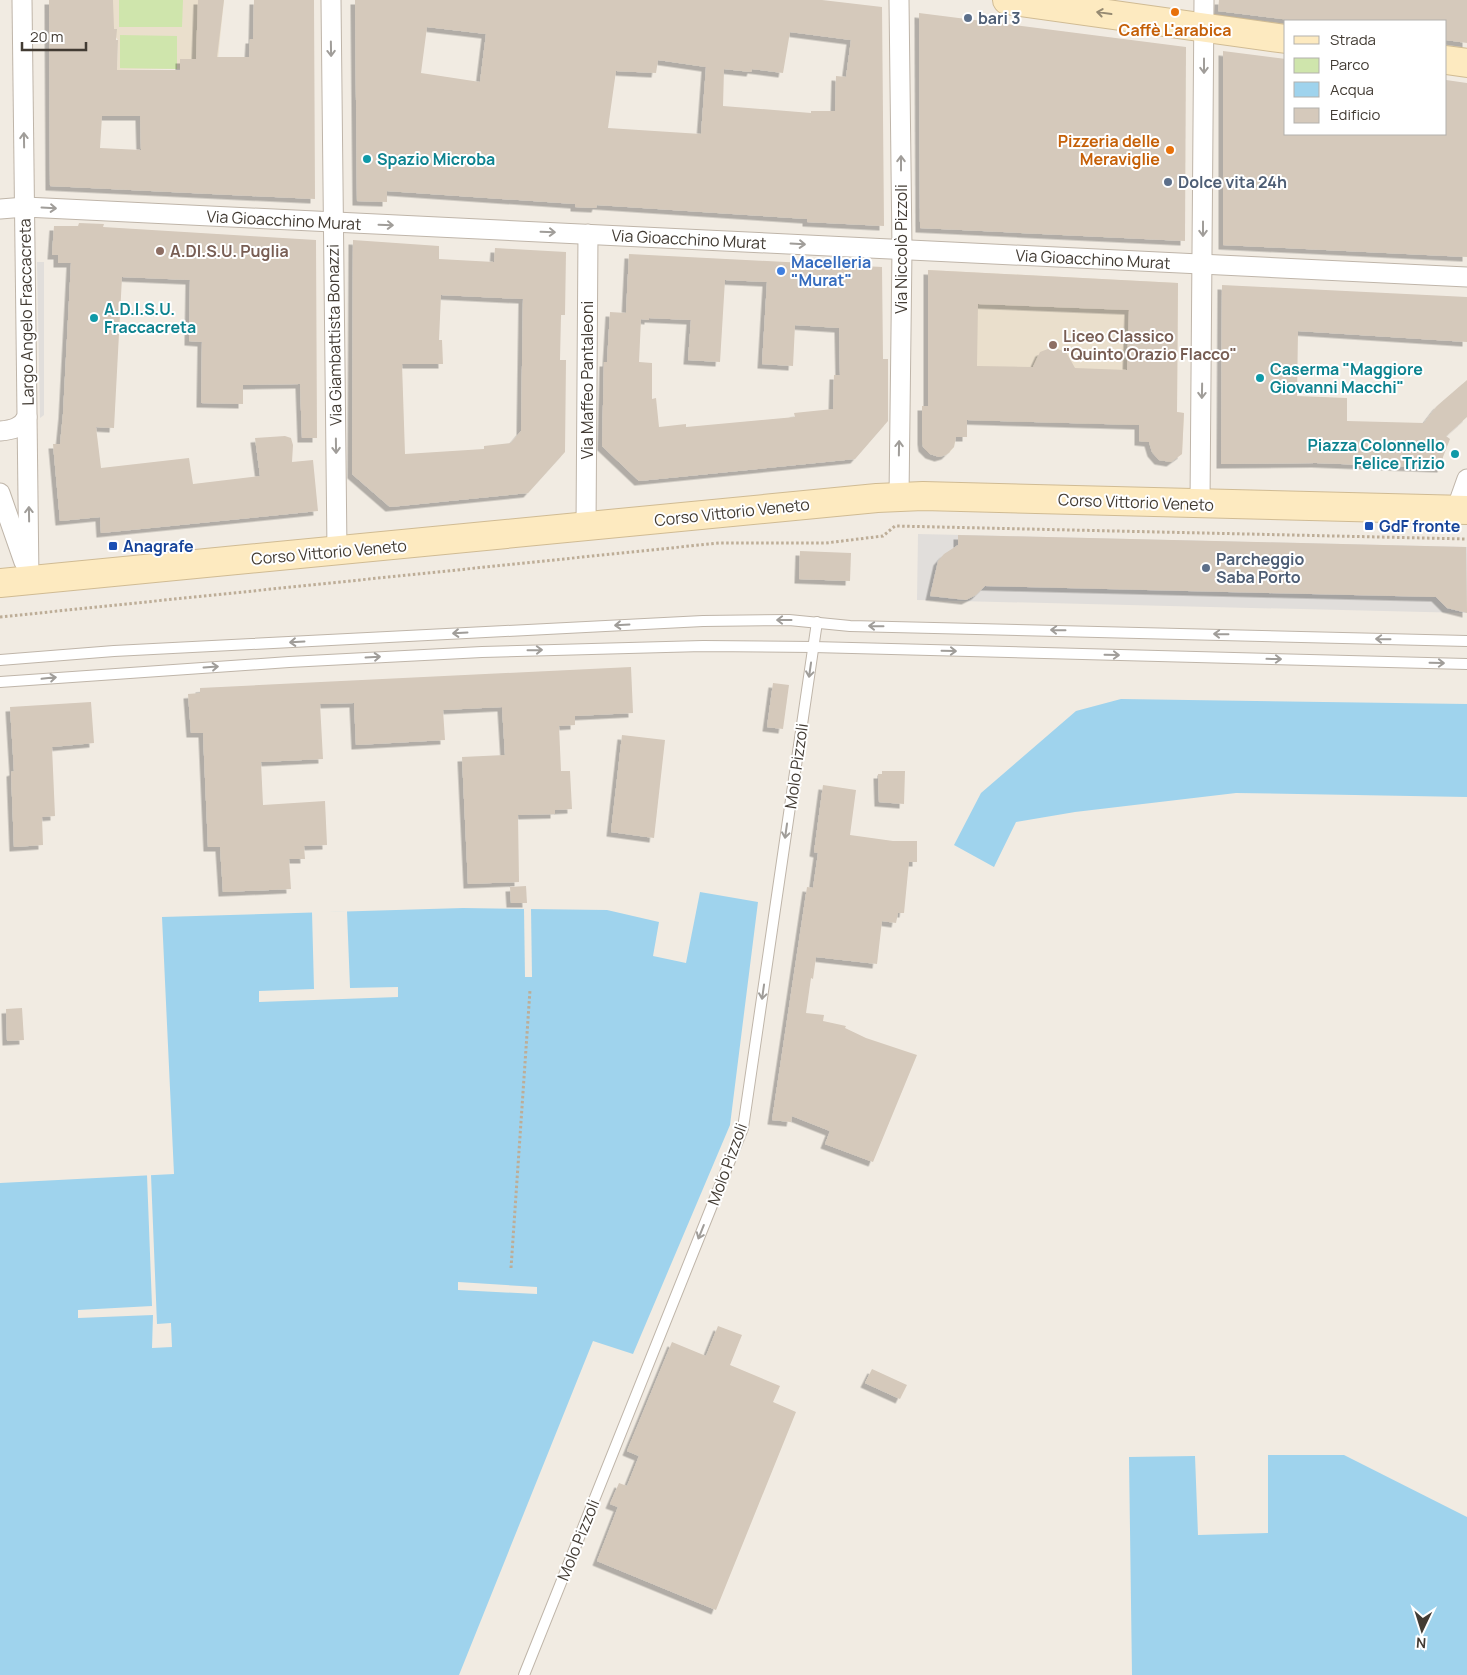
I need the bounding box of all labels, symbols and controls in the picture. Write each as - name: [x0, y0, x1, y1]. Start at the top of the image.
- marker: Caffè L'arabica: [1169, 6, 1181, 18]
- place label: bari 3: [978, 7, 1020, 29]
- one-way arrow: [1096, 8, 1112, 18]
- marker: bari 3: [962, 12, 974, 24]
- place label: Caffè L'arabica: [1119, 19, 1231, 41]
- scale bar: [22, 20, 86, 52]
- legend: [1284, 20, 1447, 135]
- text: 20 m: [30, 26, 63, 47]
- text: Strada: [1330, 29, 1376, 50]
- one-way arrow: [326, 40, 336, 56]
- text: Parco: [1330, 54, 1369, 75]
- one-way arrow: [1199, 58, 1209, 74]
- text: Acqua: [1330, 79, 1374, 100]
- text: Edificio: [1330, 104, 1381, 125]
- place label: Pizzeria delle Meraviglie: [1058, 130, 1160, 170]
- one-way arrow: [19, 133, 29, 149]
- marker: Pizzeria delle Meraviglie: [1164, 144, 1176, 156]
- place label: Spazio Microba: [377, 148, 495, 170]
- marker: Spazio Microba: [361, 153, 373, 165]
- one-way arrow: [896, 156, 906, 172]
- place label: Dolce vita 24h: [1178, 171, 1287, 193]
- marker: Dolce vita 24h: [1162, 176, 1174, 188]
- street label: Via Niccolò Pizzoli: [890, 184, 912, 314]
- one-way arrow: [40, 203, 56, 212]
- street label: Via Gioacchino Murat: [206, 205, 362, 235]
- street label: Largo Angelo Fraccacreta: [13, 218, 39, 406]
- one-way arrow: [377, 220, 393, 229]
- one-way arrow: [1199, 220, 1208, 236]
- street label: Via Gioacchino Murat: [611, 224, 767, 254]
- one-way arrow: [540, 227, 556, 236]
- one-way arrow: [789, 239, 805, 249]
- place label: A.DI.S.U. Puglia: [170, 240, 289, 262]
- street label: Via Giambattista Bonazzi: [321, 244, 347, 426]
- street label: Via Gioacchino Murat: [1015, 244, 1171, 274]
- marker: A.DI.S.U. Puglia: [154, 245, 166, 257]
- place label: Macelleria "Murat": [791, 251, 871, 291]
- marker: Macelleria "Murat": [775, 265, 787, 277]
- place label: A.D.I.S.U. Fraccacreta: [104, 298, 196, 338]
- street label: Via Maffeo Pantaleoni: [576, 301, 598, 459]
- marker: A.D.I.S.U. Fraccacreta: [88, 312, 100, 324]
- place label: Liceo Classico "Quinto Orazio Flacco": [1063, 325, 1237, 365]
- marker: Liceo Classico "Quinto Orazio Flacco": [1047, 339, 1059, 351]
- place label: Caserma "Maggiore Giovanni Macchi": [1270, 358, 1423, 398]
- marker: Caserma "Maggiore Giovanni Macchi": [1254, 372, 1266, 384]
- one-way arrow: [1197, 382, 1207, 399]
- place label: Piazza Colonnello Felice Trizio: [1308, 434, 1445, 474]
- one-way arrow: [331, 438, 340, 454]
- one-way arrow: [894, 441, 904, 457]
- marker: Piazza Colonnello Felice Trizio: [1449, 448, 1461, 460]
- street label: Corso Vittorio Veneto: [1058, 488, 1214, 516]
- street label: Corso Vittorio Veneto: [653, 493, 811, 531]
- one-way arrow: [24, 506, 33, 522]
- place label: GdF fronte: [1379, 515, 1461, 537]
- marker: GdF fronte: [1363, 520, 1375, 532]
- street label: Corso Vittorio Veneto: [250, 534, 408, 570]
- place label: Anagrafe: [123, 535, 194, 557]
- marker: Anagrafe: [107, 540, 119, 552]
- place label: Parcheggio Saba Porto: [1216, 548, 1304, 588]
- marker: Parcheggio Saba Porto: [1200, 562, 1212, 574]
- one-way arrow: [777, 615, 793, 625]
- one-way arrow: [614, 621, 630, 630]
- one-way arrow: [868, 621, 884, 631]
- one-way arrow: [1051, 626, 1067, 635]
- one-way arrow: [452, 629, 468, 638]
- one-way arrow: [1213, 630, 1229, 639]
- one-way arrow: [1376, 634, 1392, 643]
- one-way arrow: [290, 637, 306, 646]
- one-way arrow: [527, 646, 543, 655]
- one-way arrow: [941, 646, 957, 656]
- one-way arrow: [1104, 650, 1120, 660]
- one-way arrow: [365, 653, 381, 662]
- one-way arrow: [1266, 654, 1282, 664]
- one-way arrow: [1428, 658, 1444, 668]
- one-way arrow: [202, 662, 218, 671]
- one-way arrow: [805, 662, 815, 678]
- one-way arrow: [40, 673, 56, 682]
- street label: Molo Pizzoli: [779, 722, 813, 810]
- one-way arrow: [781, 822, 791, 838]
- one-way arrow: [758, 983, 768, 999]
- street label: Molo Pizzoli: [702, 1120, 752, 1208]
- one-way arrow: [696, 1224, 706, 1239]
- street label: Molo Pizzoli: [552, 1496, 604, 1584]
- north arrow: [1397, 1605, 1447, 1655]
- text: N: [1415, 1634, 1427, 1653]

